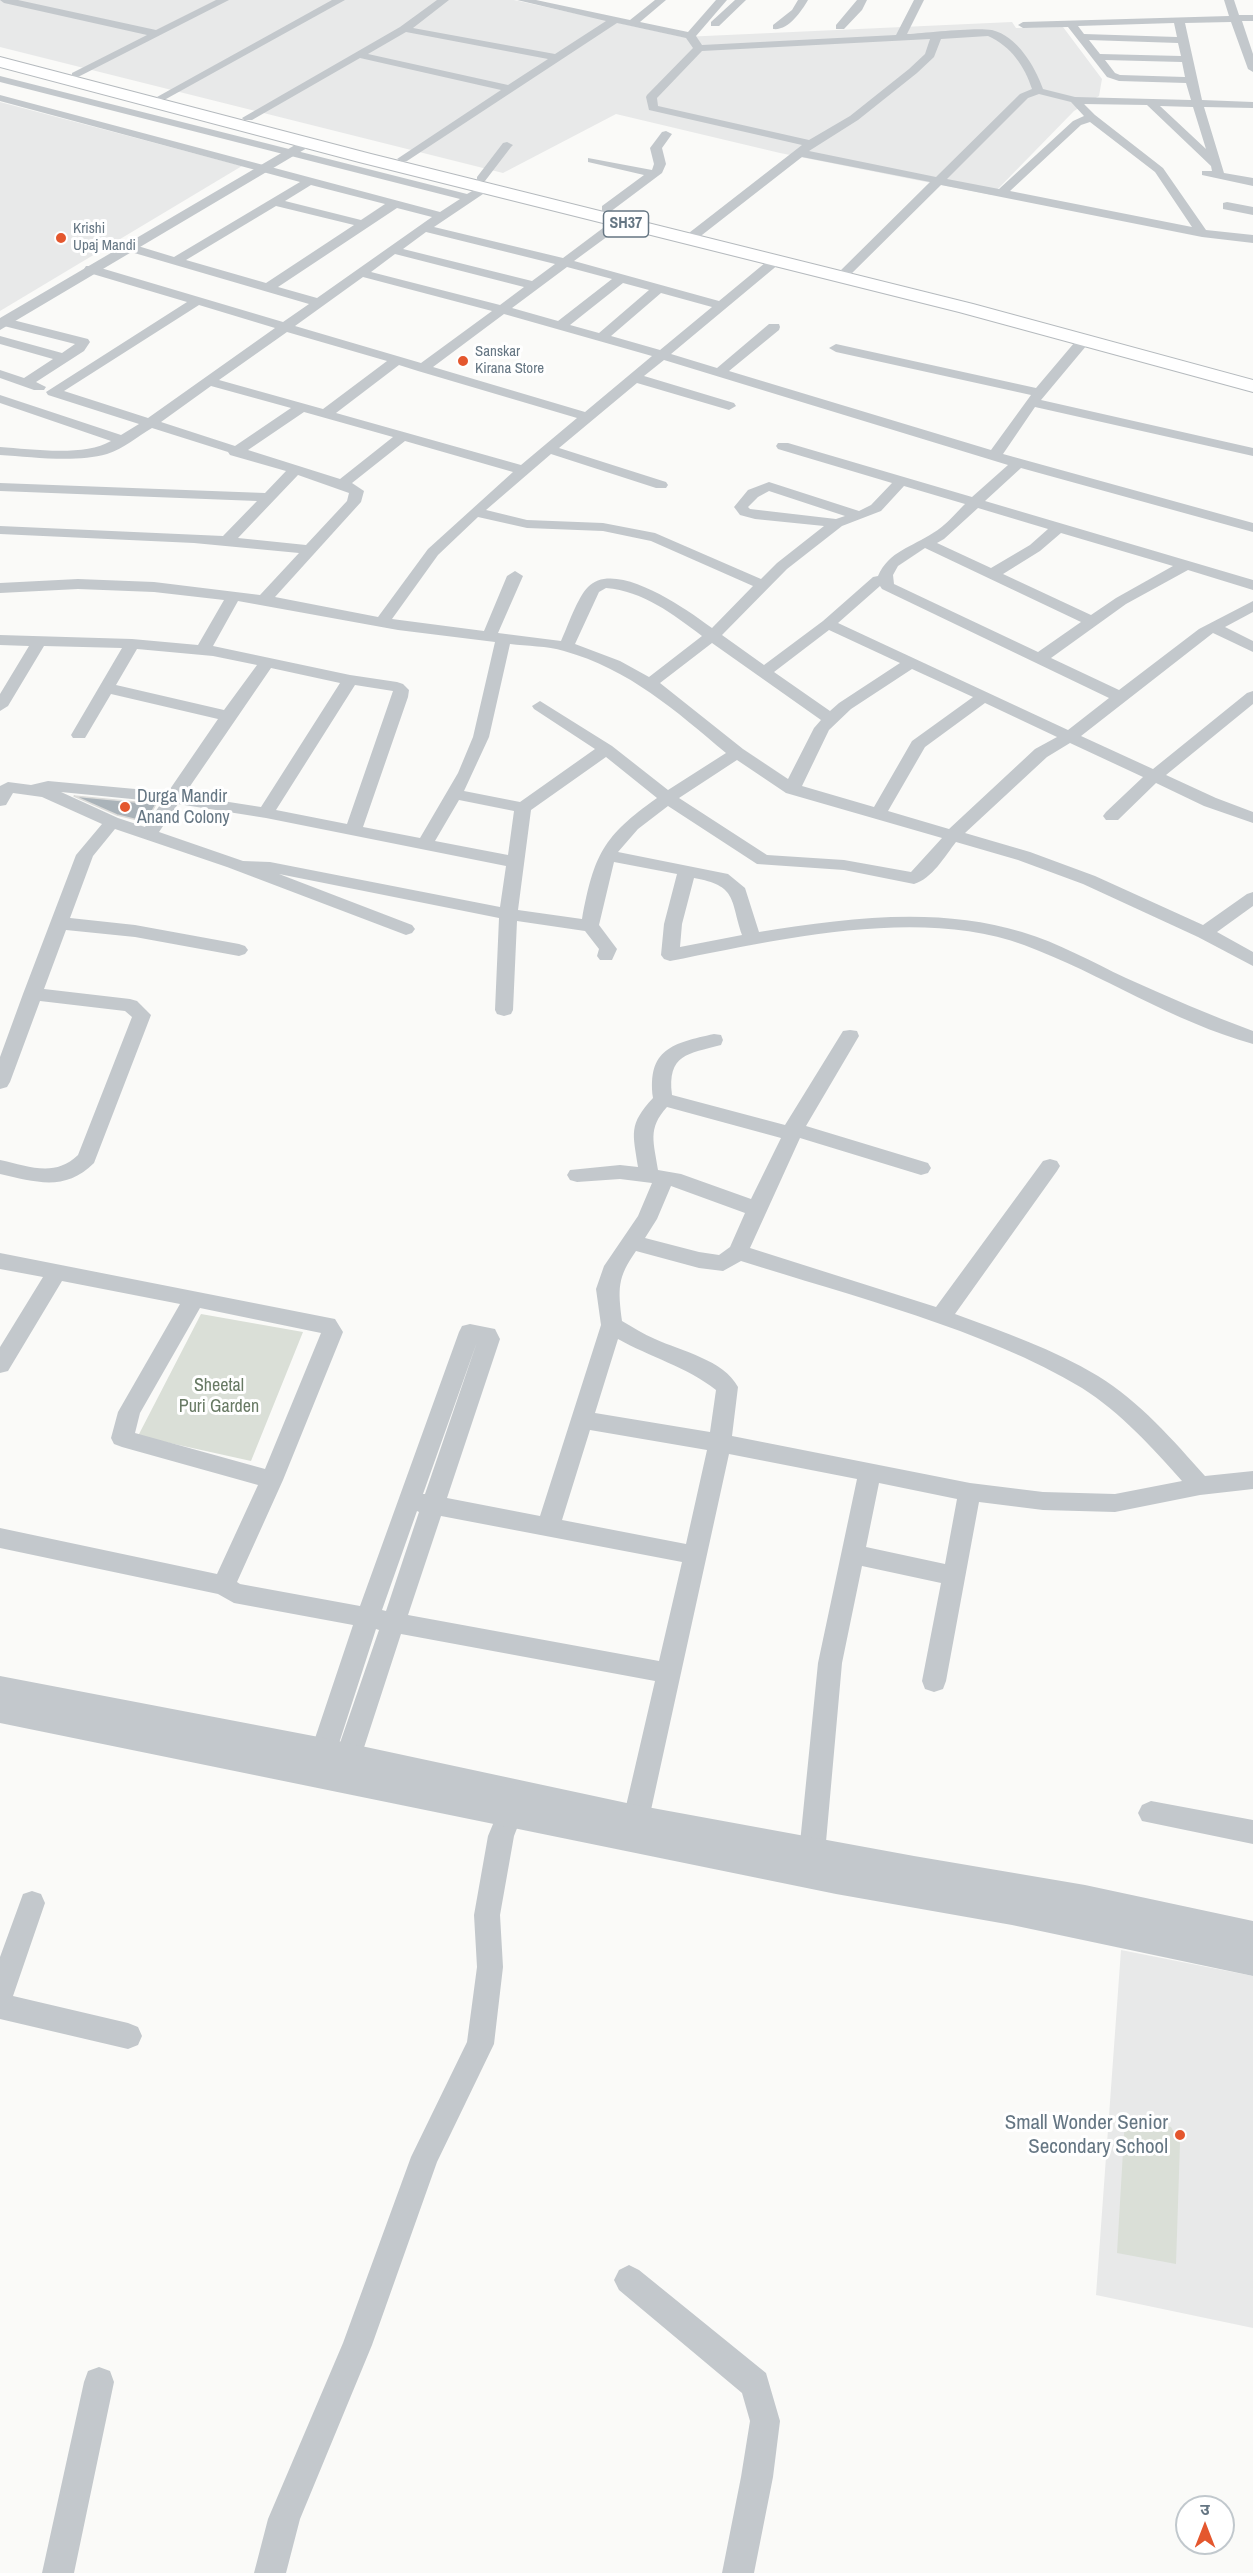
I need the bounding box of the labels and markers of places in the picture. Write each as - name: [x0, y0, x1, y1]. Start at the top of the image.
- place label: Krishi Upaj Mandi: [73, 220, 136, 255]
- marker: Krishi Upaj Mandi: [54, 231, 68, 245]
- place label: Sanskar Kirana Store: [475, 343, 544, 378]
- marker: Sanskar Kirana Store: [456, 354, 470, 368]
- place label: Durga Mandir Anand Colony: [137, 786, 230, 828]
- marker: Durga Mandir Anand Colony: [118, 800, 132, 814]
- place label: Small Wonder Senior Secondary School: [1005, 2110, 1168, 2160]
- marker: Small Wonder Senior Secondary School: [1173, 2128, 1187, 2142]

